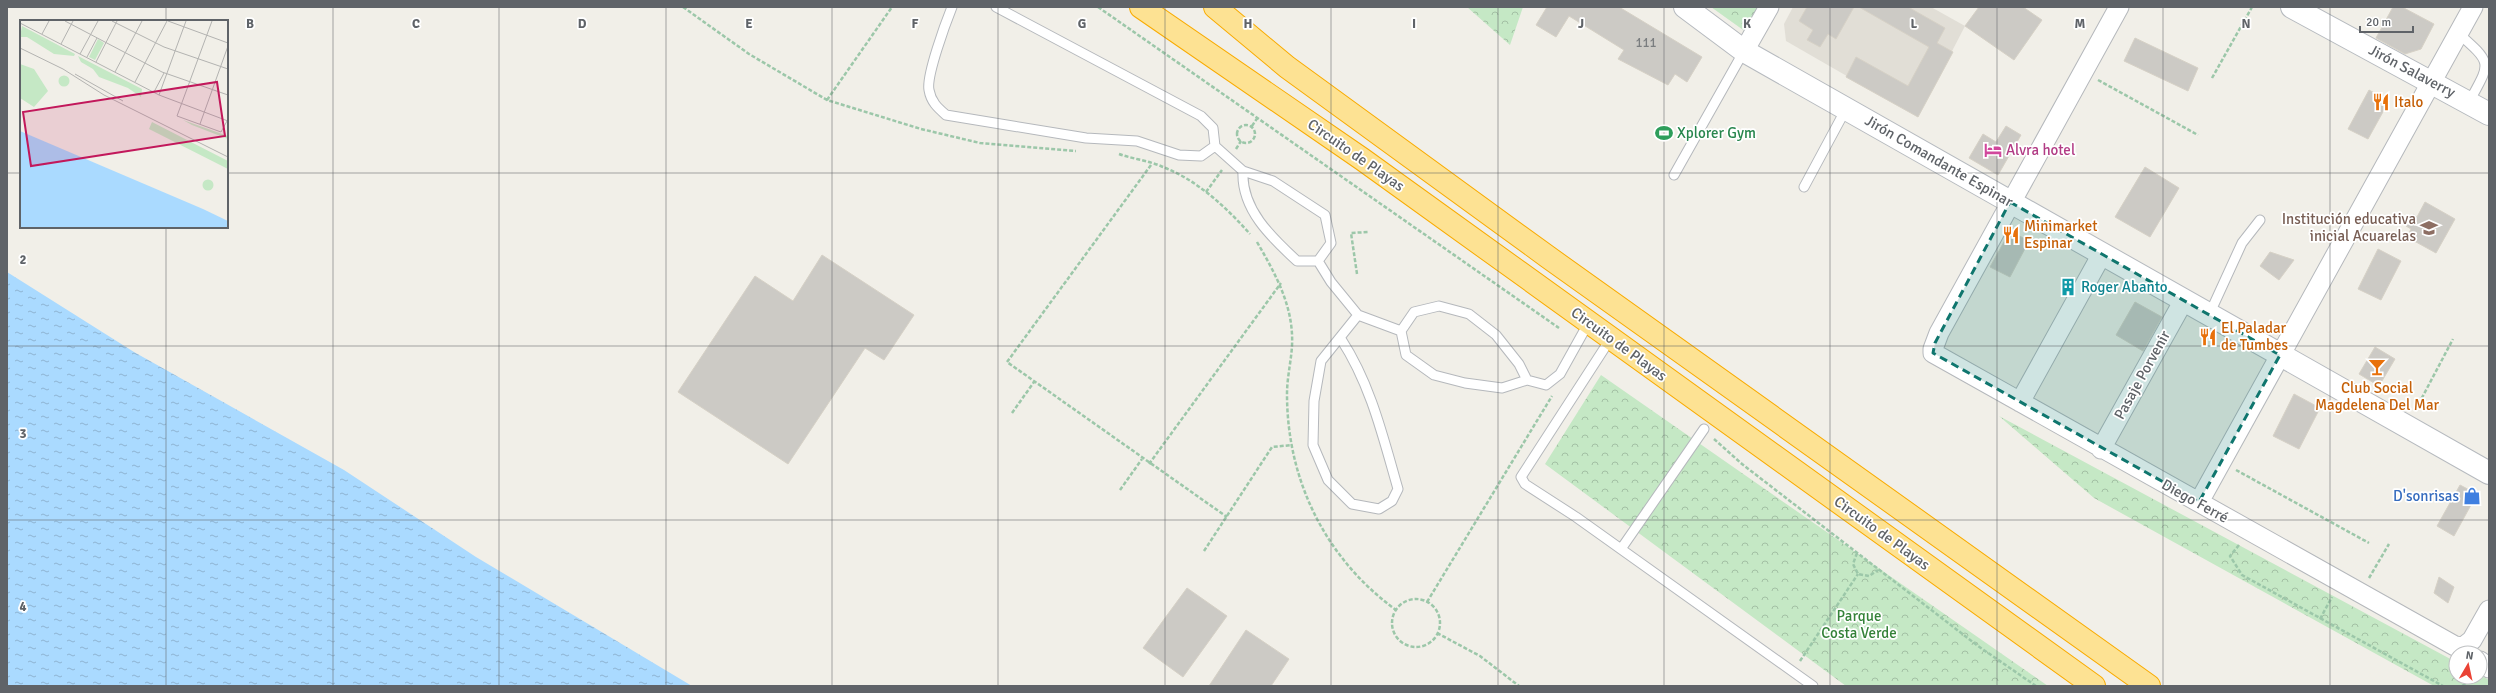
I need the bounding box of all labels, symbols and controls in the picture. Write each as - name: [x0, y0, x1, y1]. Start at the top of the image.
- scale bar: [2360, 8, 2413, 34]
- text: 20 m: [2366, 15, 2391, 30]
- text: B: [246, 16, 254, 32]
- text: C: [412, 16, 420, 32]
- text: D: [578, 16, 587, 32]
- text: E: [745, 16, 753, 32]
- text: F: [912, 16, 919, 32]
- text: G: [1078, 16, 1086, 32]
- text: H: [1244, 16, 1252, 32]
- text: I: [1412, 16, 1416, 32]
- text: J: [1578, 16, 1584, 32]
- text: K: [1743, 16, 1751, 32]
- text: L: [1911, 16, 1918, 32]
- text: M: [2075, 16, 2086, 32]
- text: N: [2241, 16, 2251, 32]
- inset map: [20, 20, 228, 228]
- house number: 111: [1635, 35, 1657, 51]
- street label: Jirón Salaverry: [2366, 41, 2458, 101]
- restaurant icon: Italo: [2371, 92, 2391, 112]
- place label: Italo: [2394, 93, 2424, 111]
- street label: Jirón Comandante Espinar: [1862, 111, 2017, 211]
- street label: Circuito de Playas: [1304, 115, 1408, 195]
- sports icon: Xplorer Gym: [1654, 123, 1674, 143]
- place label: Xplorer Gym: [1677, 124, 1756, 142]
- hotel icon: Alvra hotel: [1983, 140, 2003, 160]
- place label: Alvra hotel: [2006, 141, 2075, 159]
- place label: Institución educativa inicial Acuarelas: [2282, 210, 2416, 245]
- place label: Minimarket Espinar: [2024, 217, 2098, 252]
- school or university icon: Institución educativa inicial Acuarelas: [2419, 218, 2439, 238]
- restaurant icon: Minimarket Espinar: [2001, 225, 2021, 245]
- text: 2: [19, 252, 27, 268]
- building icon: Roger Abanto: [2058, 277, 2078, 297]
- place label: Roger Abanto: [2081, 278, 2168, 296]
- street label: Circuito de Playas: [1568, 303, 1671, 385]
- place label: El Paladar de Tumbes: [2221, 319, 2288, 354]
- street label: Pasaje Porvenir: [2110, 327, 2174, 423]
- restaurant icon: El Paladar de Tumbes: [2198, 327, 2218, 347]
- bar icon: Club Social Magdelena Del Mar: [2367, 357, 2387, 377]
- place label: Club Social Magdelena Del Mar: [2315, 379, 2439, 414]
- text: 3: [19, 426, 27, 442]
- street label: Diego Ferré: [2159, 475, 2231, 527]
- shop icon: D'sonrisas: [2462, 486, 2482, 506]
- place label: D'sonrisas: [2393, 487, 2459, 505]
- street label: Circuito de Playas: [1831, 492, 1934, 574]
- text: 4: [19, 599, 27, 615]
- park label: Parque Costa Verde: [1821, 607, 1897, 642]
- north arrow: [2448, 645, 2488, 685]
- text: N: [2465, 649, 2474, 663]

